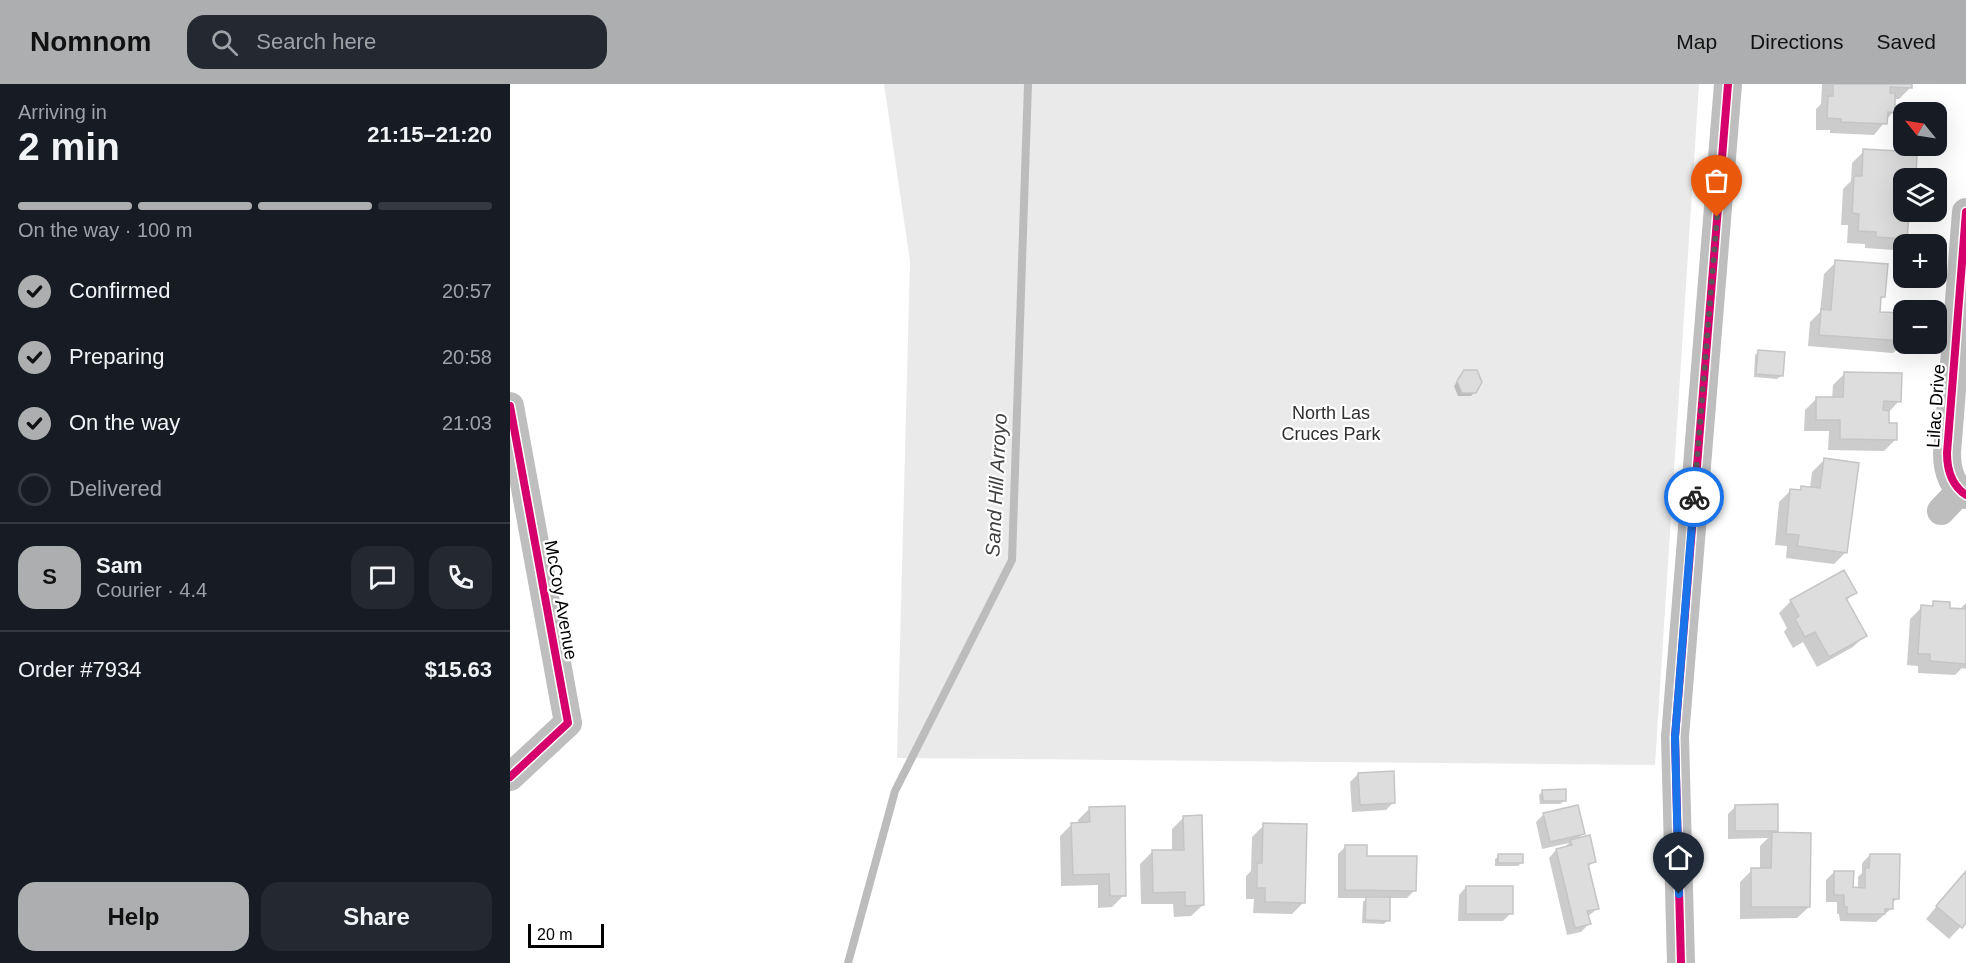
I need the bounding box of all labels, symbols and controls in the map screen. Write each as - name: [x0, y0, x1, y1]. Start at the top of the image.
- search box: [187, 15, 607, 69]
- text: Nomnom: [30, 26, 151, 57]
- icon: search: [208, 26, 241, 59]
- text: Search here: [256, 29, 376, 54]
- text: Map: [1676, 30, 1717, 53]
- text: Directions: [1750, 30, 1843, 53]
- text: Saved: [1876, 30, 1936, 53]
- text: Arriving in: [18, 101, 107, 123]
- north arrow: [1893, 102, 1947, 156]
- map controls: [1893, 102, 1947, 354]
- text: 21:15–21:20: [367, 122, 492, 147]
- text: 2 min: [18, 125, 120, 168]
- pin: [1691, 155, 1742, 217]
- icon: bag: [1700, 164, 1733, 197]
- button: layers: [1893, 168, 1947, 222]
- text: On the way · 100 m: [18, 219, 193, 241]
- button: +: [1893, 234, 1947, 288]
- icon: check: [18, 275, 51, 308]
- text: Confirmed: [69, 278, 170, 303]
- text: 20:57: [442, 280, 492, 302]
- button: −: [1893, 300, 1947, 354]
- icon: check: [18, 341, 51, 374]
- text: Preparing: [69, 344, 164, 369]
- text: 20:58: [442, 346, 492, 368]
- street label: Lilac Drive: [1923, 363, 1949, 449]
- park label: North Las Cruces Park: [1281, 403, 1382, 444]
- icon: check: [18, 407, 51, 440]
- text: On the way: [69, 410, 180, 435]
- text: 21:03: [442, 412, 492, 434]
- water label: Sand Hill Arroyo: [981, 413, 1011, 557]
- courier: [1664, 467, 1724, 527]
- text: Delivered: [69, 476, 162, 501]
- icon: bike: [1678, 481, 1711, 514]
- street label: McCoy Avenue: [541, 539, 581, 661]
- button: chat: [351, 546, 414, 609]
- button: phone: [429, 546, 492, 609]
- text: Sam: [96, 553, 142, 578]
- text: S: [42, 564, 57, 589]
- text: Courier · 4.4: [96, 579, 207, 601]
- text: Order #7934: [18, 657, 142, 682]
- text: $15.63: [425, 657, 492, 682]
- pin: [1653, 832, 1704, 894]
- icon: home: [1662, 841, 1695, 874]
- button: Help: [18, 882, 249, 951]
- button: Share: [261, 882, 492, 951]
- scale bar: [528, 921, 604, 948]
- text: 20 m: [537, 926, 573, 943]

